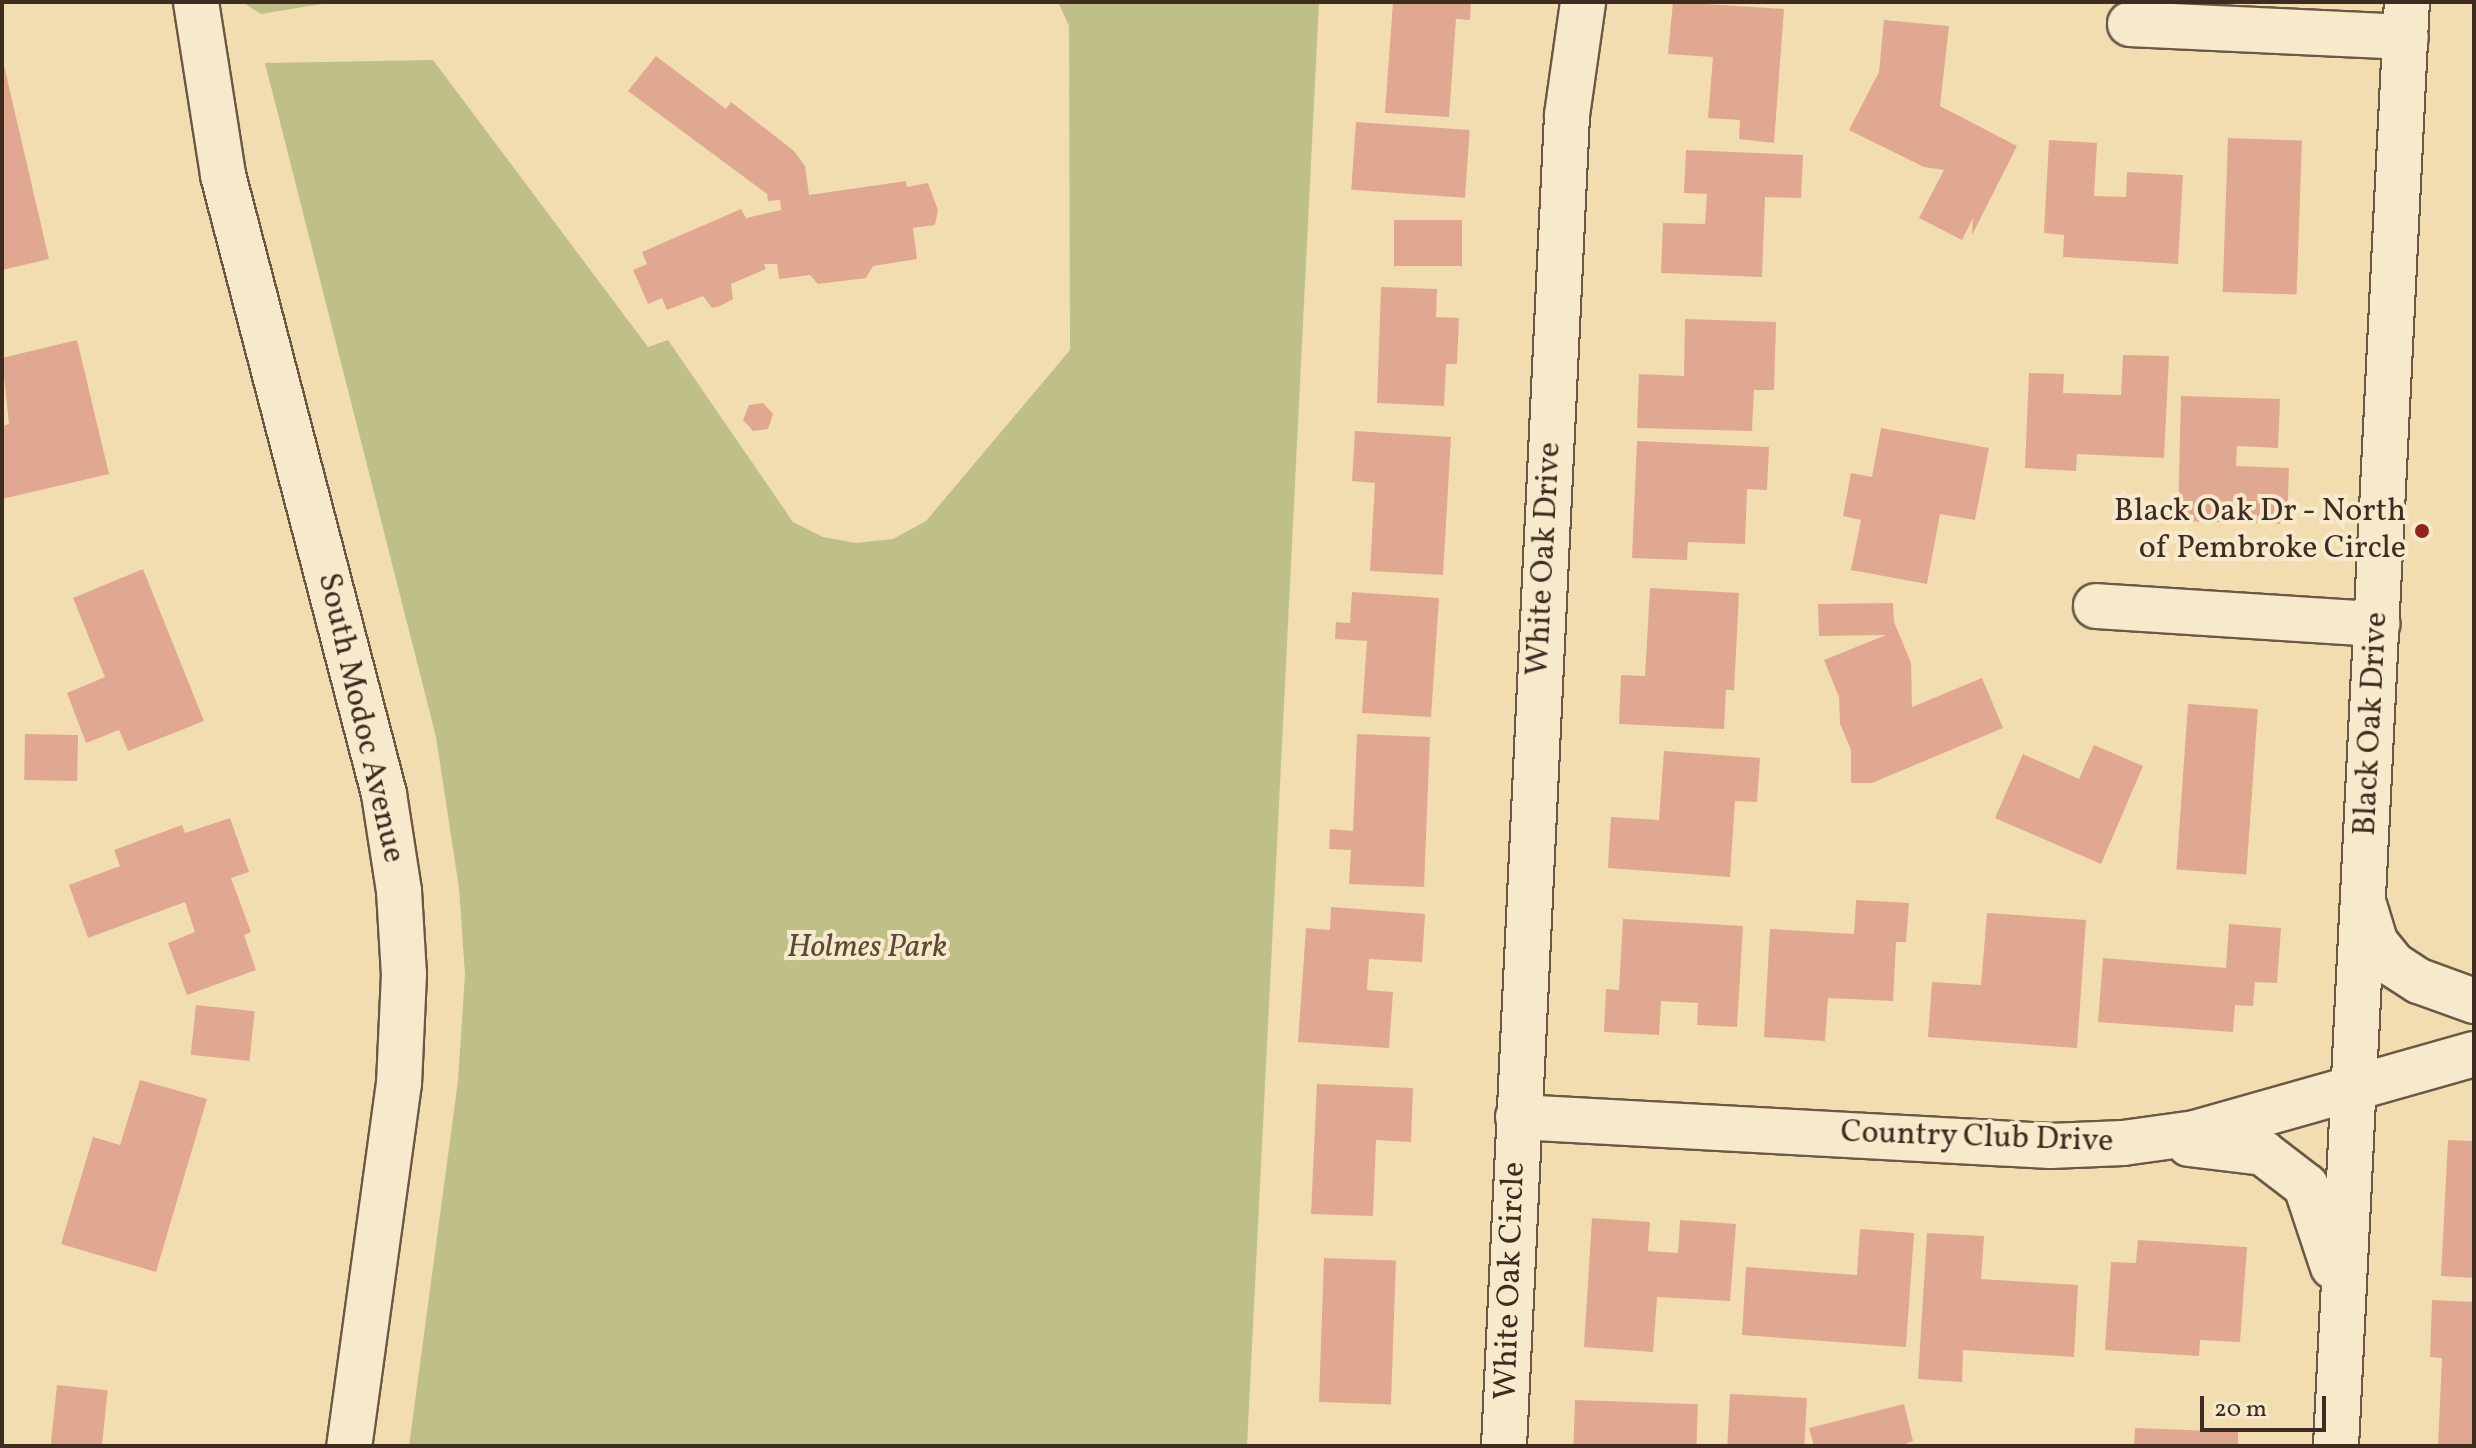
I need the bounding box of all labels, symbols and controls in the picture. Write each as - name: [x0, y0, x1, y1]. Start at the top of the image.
- street label: White Oak Drive: [1520, 441, 1570, 677]
- place label: Black Oak Dr - North of Pembroke Circle: [2113, 494, 2406, 569]
- marker: Black Oak Dr - North of Pembroke Circle: [2413, 522, 2431, 540]
- street label: South Modoc Avenue: [308, 569, 412, 867]
- street label: Black Oak Drive: [2347, 611, 2397, 837]
- park label: Holmes Park: [787, 929, 947, 967]
- street label: Country Club Drive: [1839, 1114, 2115, 1162]
- street label: White Oak Circle: [1488, 1161, 1534, 1401]
- scale bar: [2204, 1380, 2330, 1430]
- text: 20 m: [2214, 1393, 2267, 1427]

